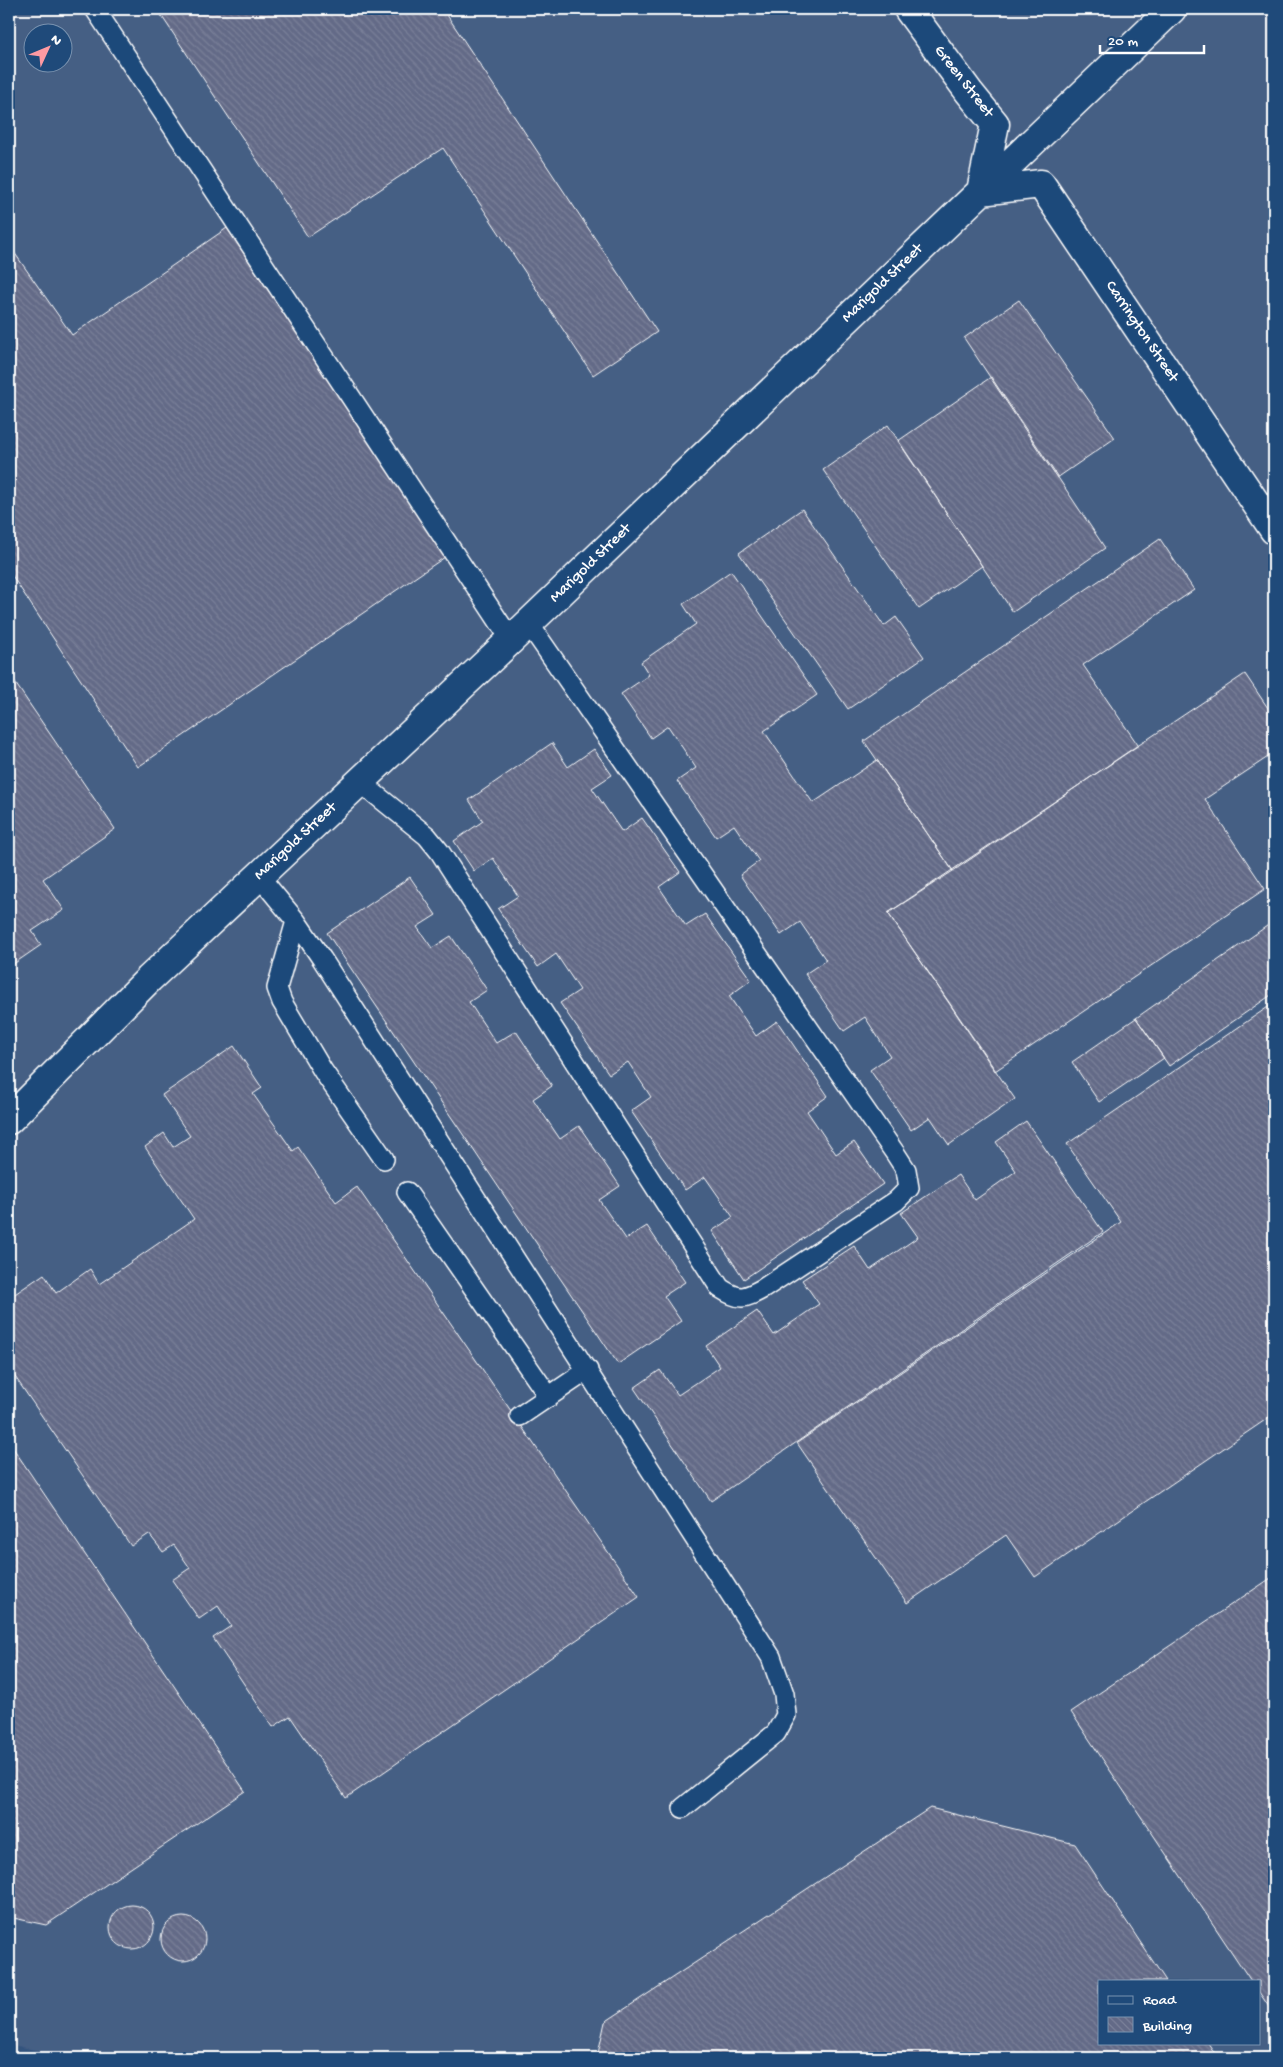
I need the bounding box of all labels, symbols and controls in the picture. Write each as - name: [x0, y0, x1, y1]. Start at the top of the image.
- north arrow: [22, 22, 72, 72]
- scale bar: [1100, 22, 1204, 54]
- text: N: [46, 32, 65, 50]
- text: 20 m: [1108, 33, 1138, 51]
- street label: Green Street: [929, 42, 998, 123]
- street label: Marigold Street: [838, 239, 929, 328]
- street label: Carrington Street: [1100, 278, 1183, 387]
- street label: Marigold Street: [546, 519, 637, 608]
- street label: Marigold Street: [251, 798, 342, 885]
- legend: [1098, 1980, 1260, 2044]
- text: Road: [1143, 1992, 1177, 2010]
- text: Building: [1142, 2018, 1192, 2036]

